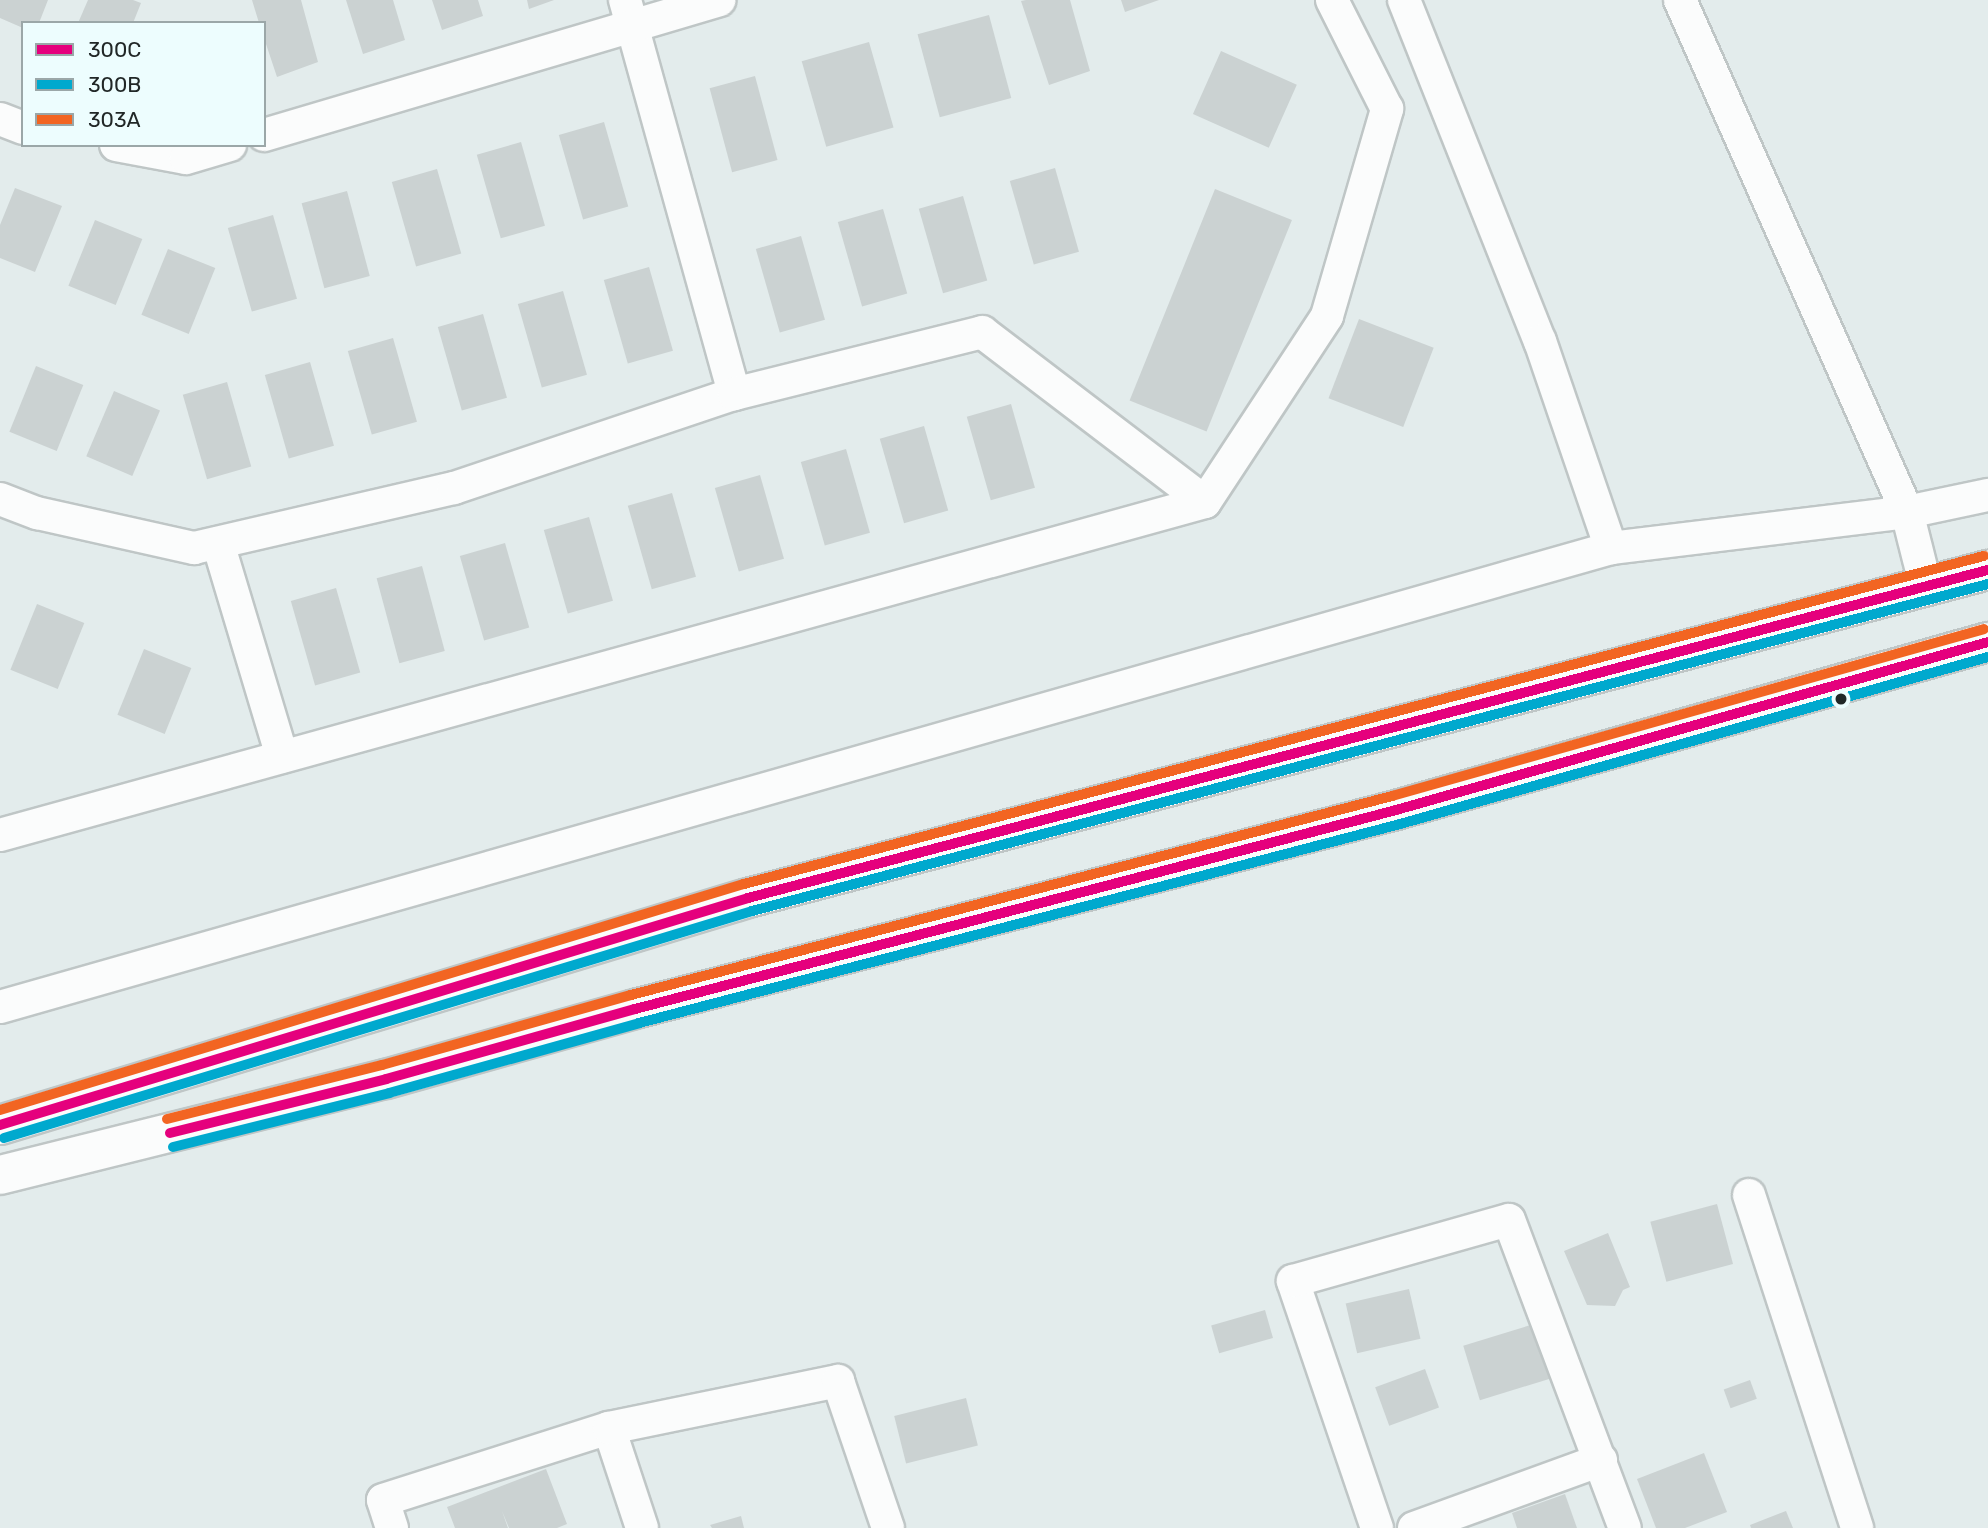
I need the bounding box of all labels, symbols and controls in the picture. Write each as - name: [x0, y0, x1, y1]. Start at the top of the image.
- legend: [21, 21, 266, 147]
- text: 300C: [88, 37, 141, 62]
- text: 300B: [88, 72, 141, 97]
- text: 303A: [88, 107, 141, 132]
- unlabelled marker: [1834, 692, 1848, 706]

